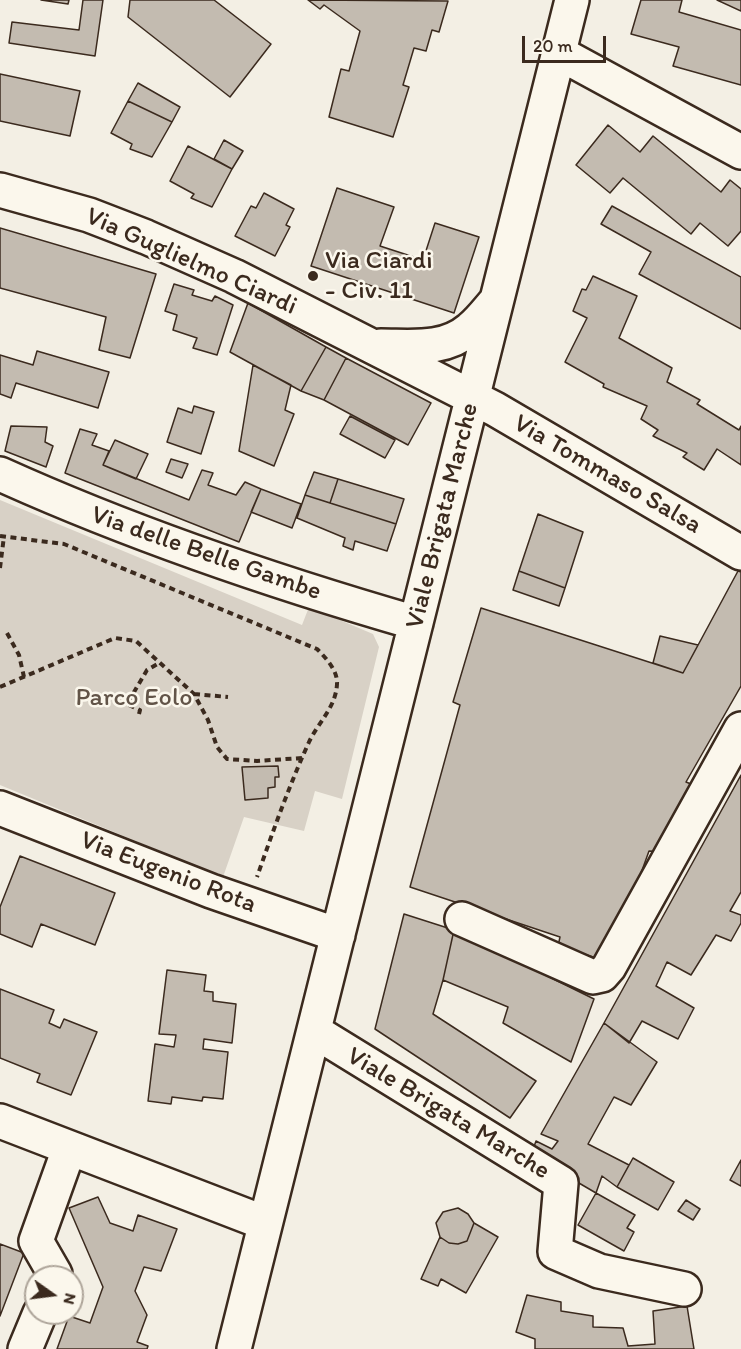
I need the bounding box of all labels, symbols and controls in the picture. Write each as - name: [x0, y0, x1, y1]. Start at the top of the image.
- scale bar: [525, 24, 609, 62]
- text: 20 m: [533, 35, 573, 57]
- street label: Via Guglielmo Ciardi: [80, 201, 302, 323]
- place label: Via Ciardi - Civ. 11: [325, 245, 433, 306]
- marker: Via Ciardi - Civ. 11: [306, 269, 320, 283]
- street label: Viale Brigata Marche: [400, 400, 486, 632]
- street label: Via Tommaso Salsa: [507, 408, 707, 542]
- street label: Via delle Belle Gambe: [87, 500, 325, 608]
- park label: Parco Eolo: [76, 682, 192, 714]
- street label: Via Eugenio Rota: [76, 825, 260, 921]
- street label: Viale Brigata Marche: [341, 1041, 555, 1187]
- north arrow: [24, 1265, 84, 1325]
- text: N: [59, 1291, 81, 1307]

